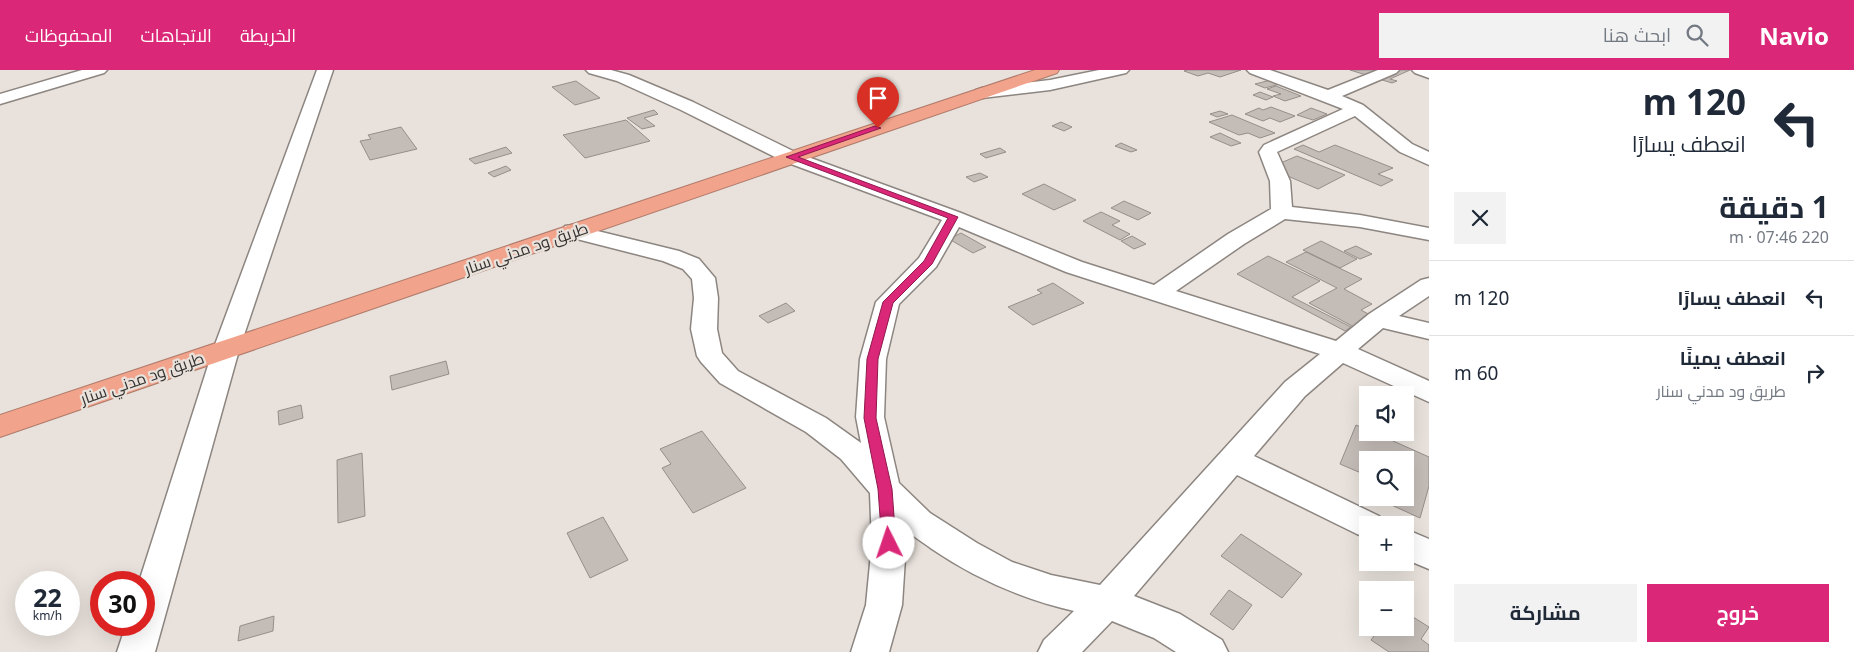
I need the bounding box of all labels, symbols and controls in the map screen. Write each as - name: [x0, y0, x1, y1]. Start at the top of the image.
- search box: [1379, 13, 1729, 58]
- text: Navio: [1759, 19, 1829, 52]
- icon: search: [1683, 21, 1711, 49]
- text: ابحث هنا: [1603, 22, 1671, 48]
- text: المحفوظات: [25, 23, 113, 47]
- text: الاتجاهات: [141, 23, 212, 47]
- text: الخريطة: [240, 23, 296, 47]
- pin: [857, 77, 899, 128]
- text: 120 m: [1643, 78, 1746, 125]
- icon: arrive: [864, 84, 892, 112]
- icon: left: [1764, 90, 1829, 155]
- text: انعطف يسارًا: [1632, 128, 1746, 158]
- text: 1 دقيقة: [1719, 186, 1829, 227]
- button: close: [1454, 192, 1506, 244]
- street label: طريق ود مدني سنار: [460, 217, 592, 283]
- text: 220 m · 07:46: [1729, 226, 1829, 248]
- icon: left: [1801, 284, 1829, 312]
- text: 120 m: [1454, 285, 1509, 311]
- text: انعطف يسارًا: [1677, 285, 1786, 311]
- text: انعطف يمينًا: [1680, 345, 1786, 371]
- street label: طريق ود مدني سنار: [76, 347, 208, 413]
- icon: right: [1801, 359, 1829, 387]
- text: 60 m: [1454, 360, 1498, 386]
- text: طريق ود مدني سنار: [1656, 380, 1786, 402]
- map controls: [1359, 386, 1414, 636]
- button: sound: [1359, 386, 1414, 441]
- button: search: [1359, 451, 1414, 506]
- position arrow: [862, 516, 914, 568]
- button: +: [1359, 516, 1414, 571]
- speed limit sign: 30: [90, 571, 155, 636]
- text: 22: [33, 580, 62, 614]
- button: −: [1359, 581, 1414, 636]
- button: مشاركة: [1454, 584, 1637, 642]
- button: خروج: [1647, 584, 1829, 642]
- text: km/h: [33, 607, 62, 624]

